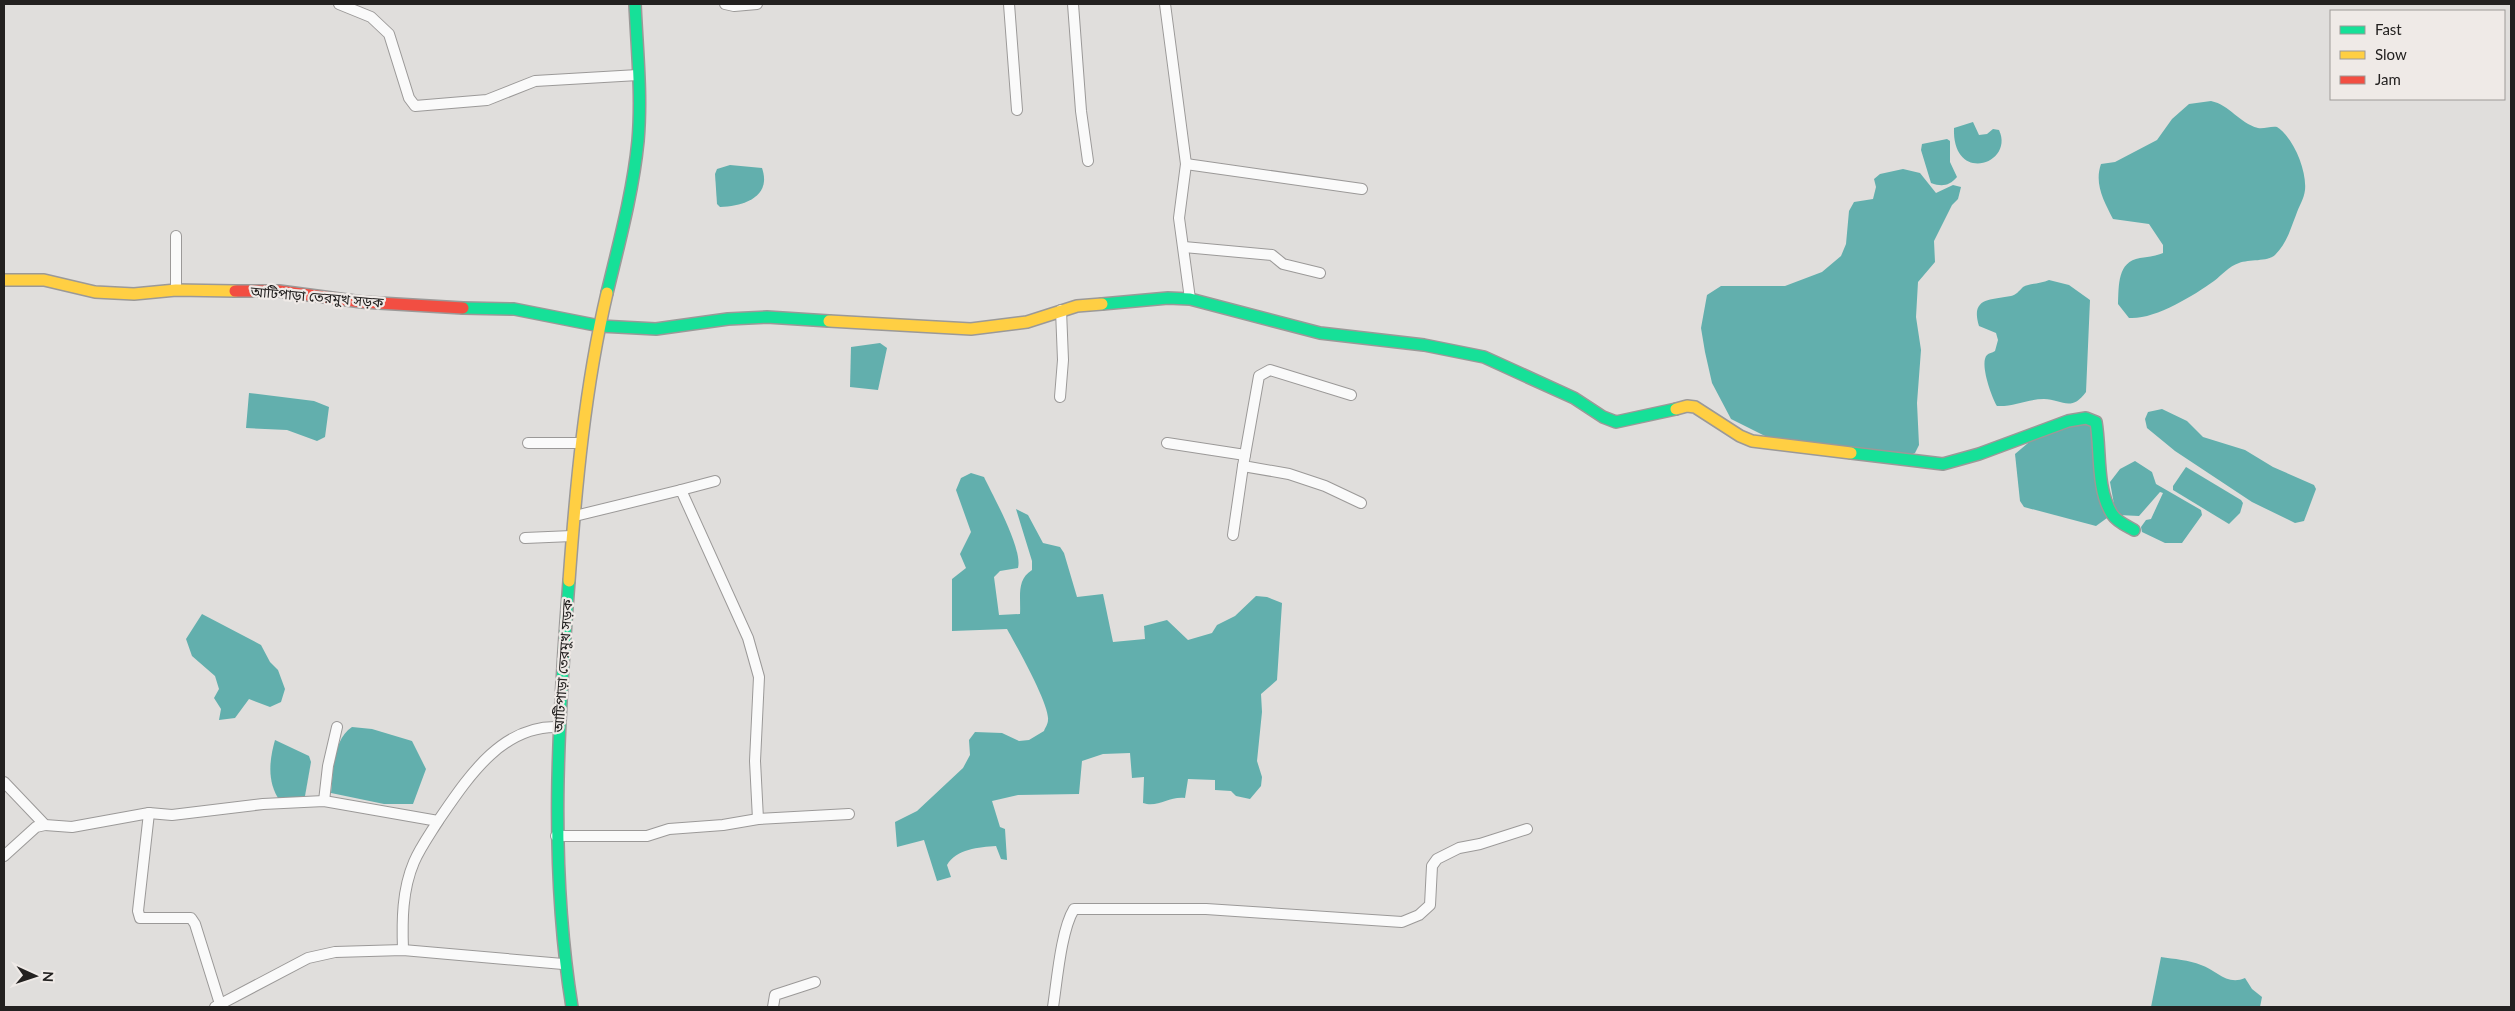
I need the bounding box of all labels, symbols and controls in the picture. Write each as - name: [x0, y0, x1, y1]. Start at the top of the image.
- legend: [2330, 10, 2505, 100]
- text: Fast: [2375, 20, 2402, 38]
- text: Slow: [2375, 45, 2407, 63]
- text: Jam: [2375, 70, 2401, 88]
- street label: আটিপাড়া তেরমুখ সড়ক: [249, 282, 385, 312]
- street label: আটিপাড়া তেরমুখ সড়ক: [549, 598, 577, 734]
- north arrow: [10, 951, 60, 1001]
- text: N: [40, 971, 57, 983]

